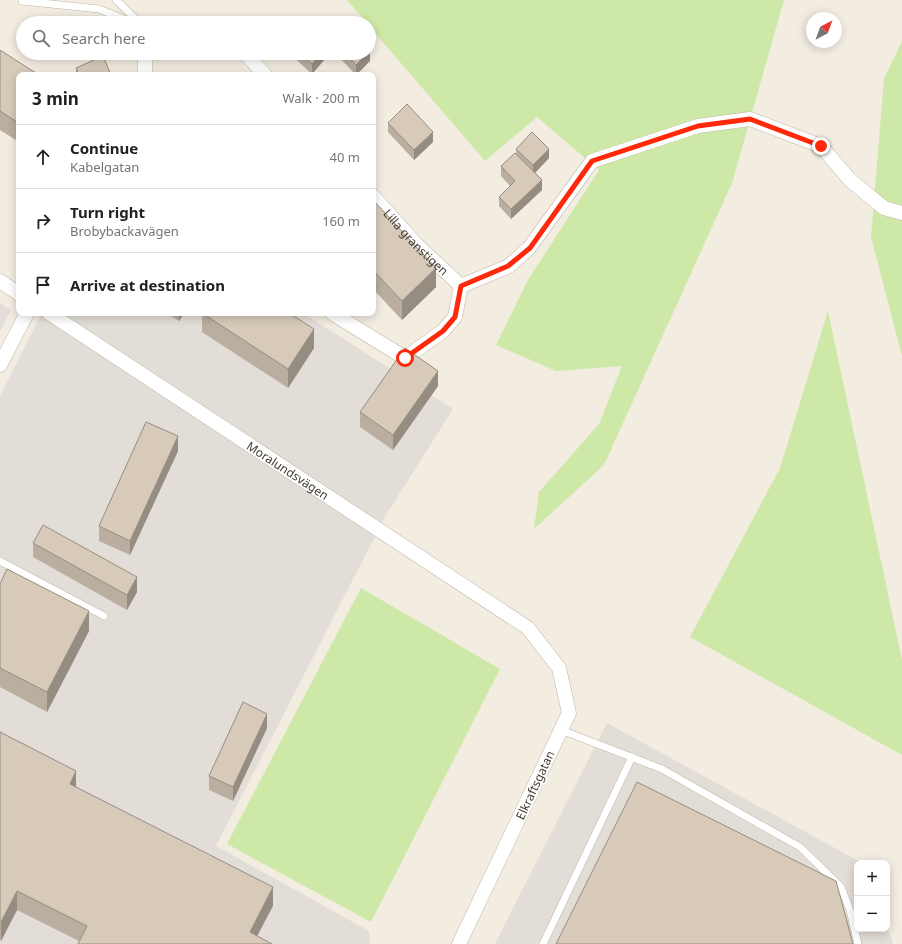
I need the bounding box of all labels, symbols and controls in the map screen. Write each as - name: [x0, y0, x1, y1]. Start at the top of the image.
- north arrow: [806, 12, 842, 48]
- search box: [16, 16, 376, 60]
- icon: search: [30, 27, 52, 49]
- text: Search here: [62, 28, 145, 48]
- text: 3 min: [32, 87, 79, 110]
- text: Walk · 200 m: [282, 89, 360, 107]
- route end: [812, 137, 830, 155]
- text: Continue: [70, 138, 138, 158]
- icon: ahead: [32, 146, 54, 168]
- text: 40 m: [330, 148, 360, 166]
- text: Kabelgatan: [70, 158, 139, 176]
- text: Turn right: [70, 202, 145, 222]
- street label: Lilla granstigen: [380, 205, 452, 279]
- icon: right: [32, 210, 54, 232]
- text: 160 m: [322, 212, 360, 230]
- text: Brobybackavägen: [70, 222, 179, 240]
- icon: arrive: [32, 274, 54, 296]
- text: Arrive at destination: [70, 275, 225, 295]
- route start: [396, 349, 414, 367]
- street label: Moralundsvägen: [244, 437, 332, 503]
- street label: Elkraftsgatan: [512, 748, 558, 822]
- map controls: [854, 860, 890, 932]
- button: +: [854, 860, 890, 896]
- button: −: [854, 896, 890, 932]

